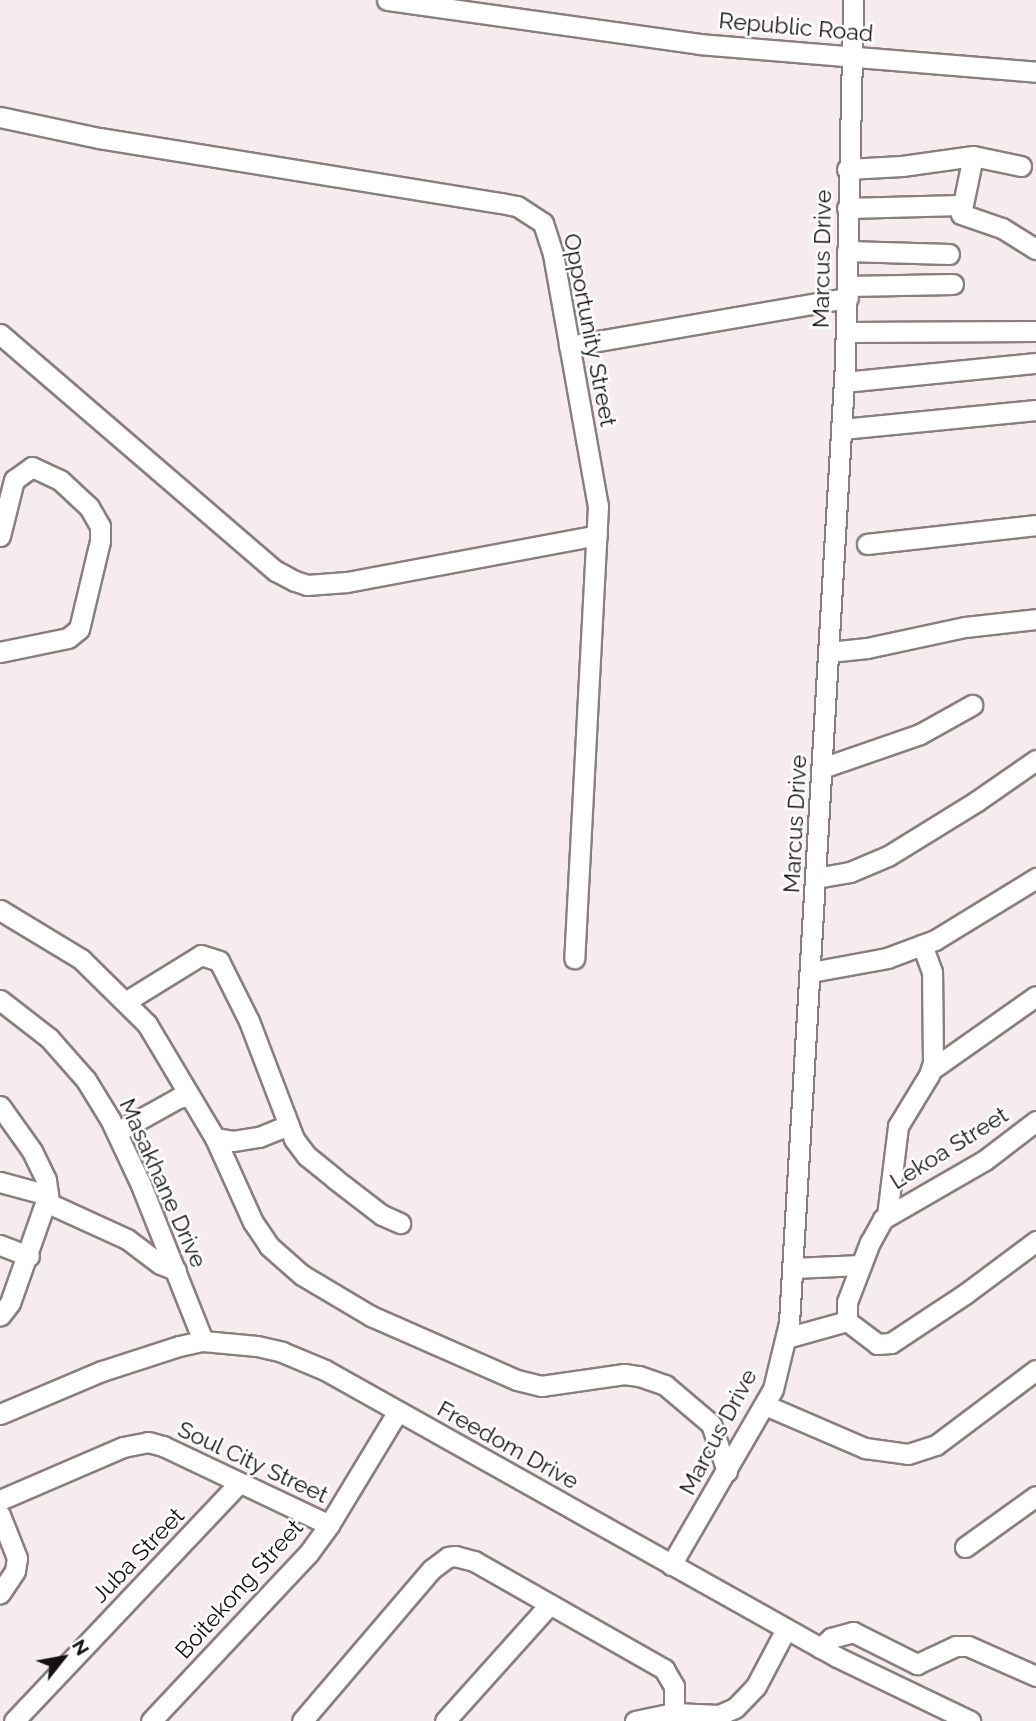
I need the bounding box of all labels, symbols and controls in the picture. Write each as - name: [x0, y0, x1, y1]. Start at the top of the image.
- street label: Republic Road: [718, 6, 874, 48]
- street label: Marcus Drive: [807, 190, 837, 328]
- street label: Opportunity Street: [558, 231, 622, 429]
- street label: Marcus Drive: [778, 754, 812, 894]
- street label: Masakhane Drive: [113, 1094, 213, 1272]
- street label: Lekoa Street: [885, 1101, 1013, 1195]
- street label: Marcus Drive: [673, 1364, 763, 1500]
- street label: Freedom Drive: [433, 1395, 583, 1495]
- street label: Soul City Street: [173, 1415, 333, 1509]
- street label: Juba Street: [86, 1502, 190, 1608]
- street label: Boitekong Street: [169, 1514, 309, 1664]
- north arrow: [28, 1623, 98, 1693]
- text: N: [68, 1635, 94, 1659]

